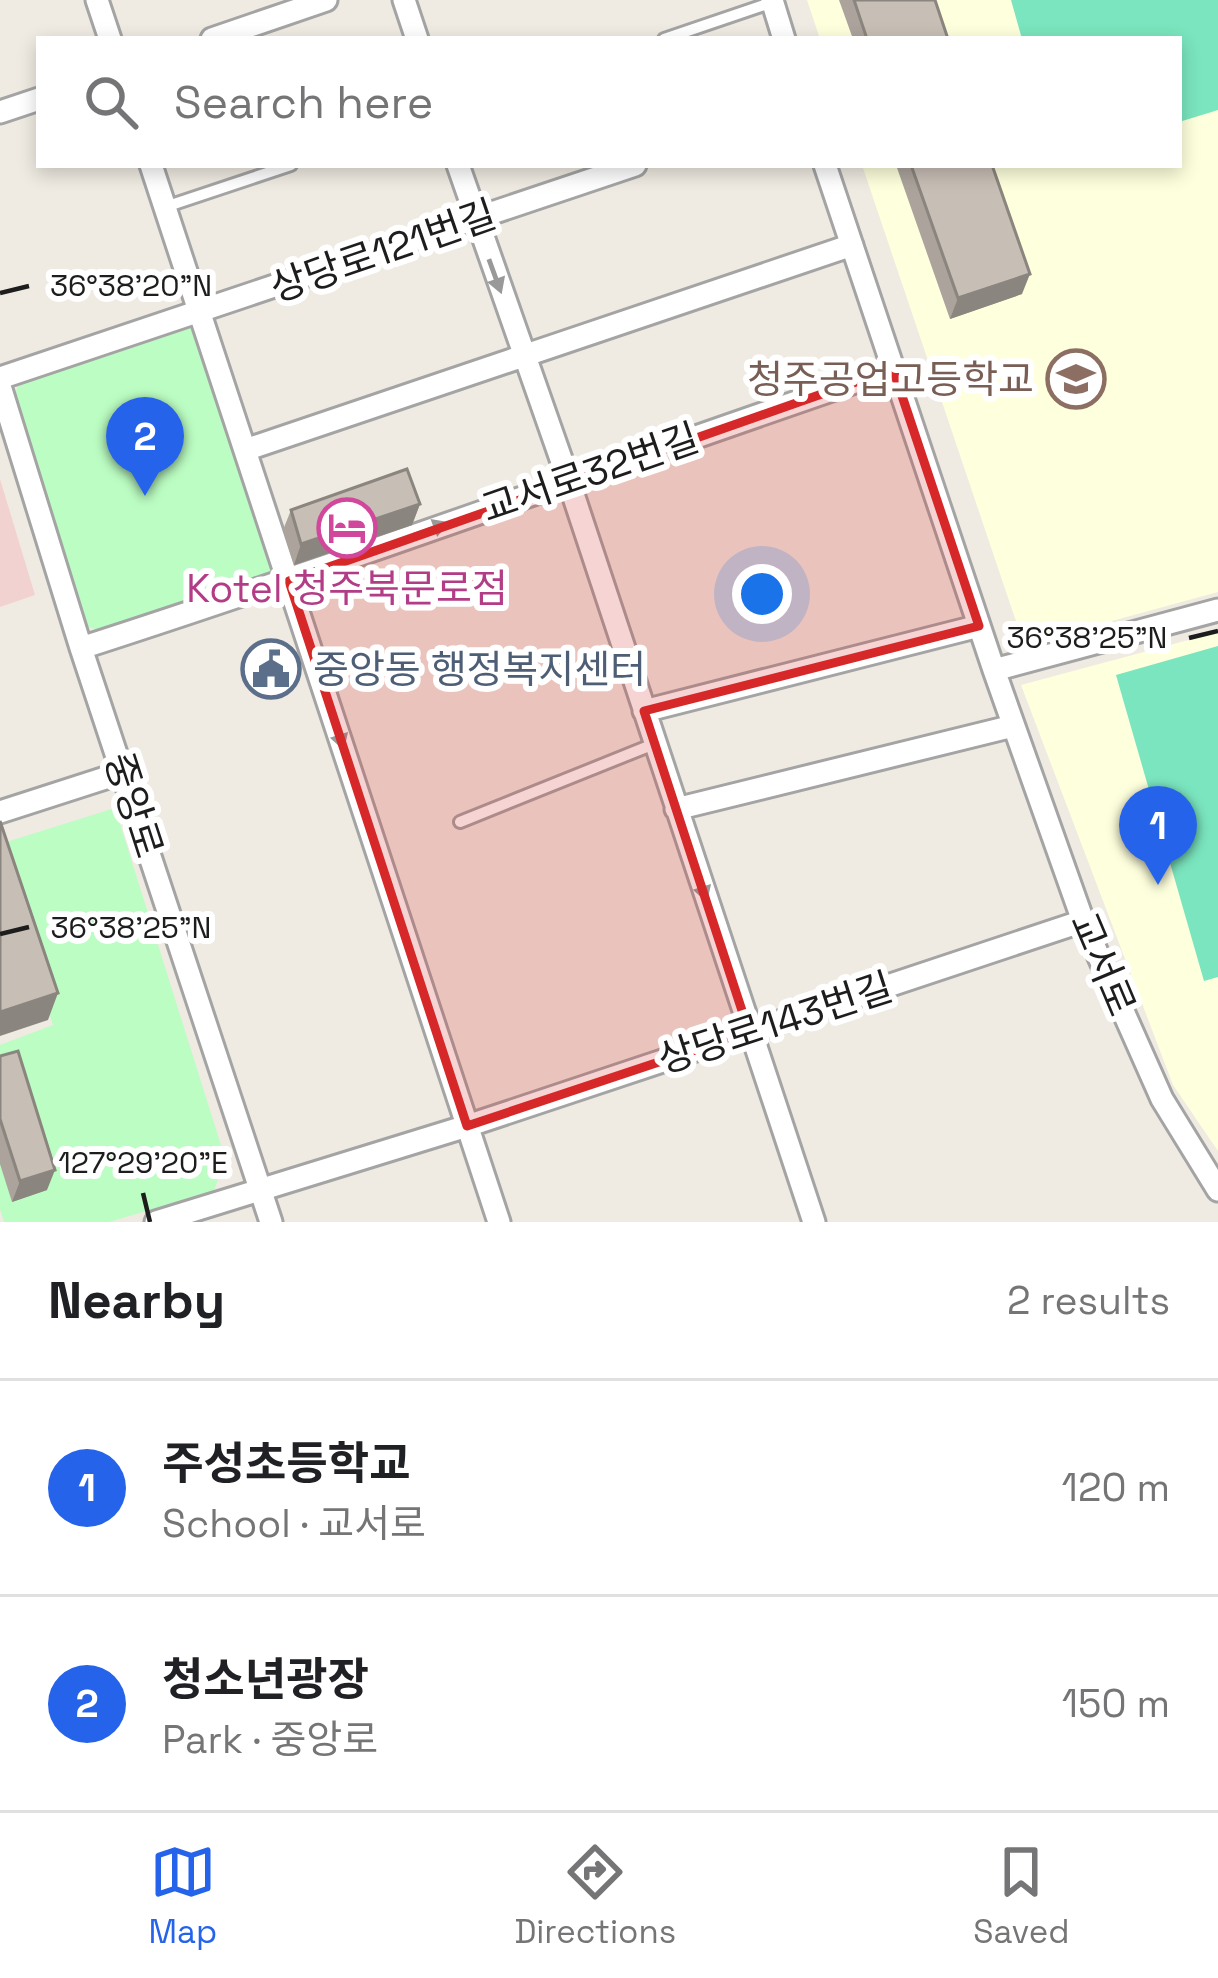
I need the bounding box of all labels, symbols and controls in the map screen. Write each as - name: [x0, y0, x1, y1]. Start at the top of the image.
- search box: [36, 36, 1182, 168]
- icon: search: [78, 69, 144, 135]
- text: Search here: [174, 74, 433, 131]
- street label: 상당로121번길: [264, 189, 502, 313]
- one-way arrow: [487, 258, 505, 294]
- text: 36°38'20"N: [50, 266, 212, 305]
- school or university icon: 청주공업고등학교: [1045, 348, 1107, 410]
- place label: 청주공업고등학교: [747, 355, 1034, 404]
- pin: 2: [106, 397, 184, 496]
- street label: 교서로32번길: [475, 413, 705, 533]
- hotel icon: Kotel 청주북문로점: [316, 497, 378, 559]
- one-way arrow: [413, 519, 449, 537]
- place label: Kotel 청주북문로점: [186, 564, 508, 613]
- your location: [732, 564, 792, 624]
- text: 36°38'25"N: [1007, 618, 1167, 657]
- public building icon: 중앙동 행정복지센터: [240, 638, 302, 700]
- place label: 중앙동 행정복지센터: [313, 645, 646, 694]
- one-way arrow: [330, 714, 348, 750]
- street label: 중앙로: [94, 746, 174, 864]
- pin: 1: [1119, 786, 1197, 885]
- one-way arrow: [692, 866, 711, 903]
- street label: 교서로: [1059, 905, 1147, 1023]
- text: 36°38'25"N: [51, 908, 211, 947]
- street label: 상당로143번길: [652, 962, 898, 1084]
- text: 127°29'20"E: [58, 1143, 228, 1182]
- text: Nearby: [48, 1268, 225, 1333]
- text: 2 results: [1007, 1276, 1170, 1325]
- text: 주성초등학교: [162, 1435, 410, 1492]
- text: 1: [78, 1463, 96, 1512]
- text: 120 m: [1062, 1463, 1170, 1512]
- text: School · 교서로: [162, 1499, 426, 1548]
- text: 청소년광장: [162, 1651, 369, 1708]
- text: 2: [75, 1679, 99, 1728]
- text: 150 m: [1062, 1679, 1170, 1728]
- text: Park · 중앙로: [162, 1715, 378, 1764]
- tab: Map: [149, 1839, 217, 1953]
- tab: Directions: [514, 1839, 676, 1953]
- tab: Saved: [973, 1839, 1069, 1953]

